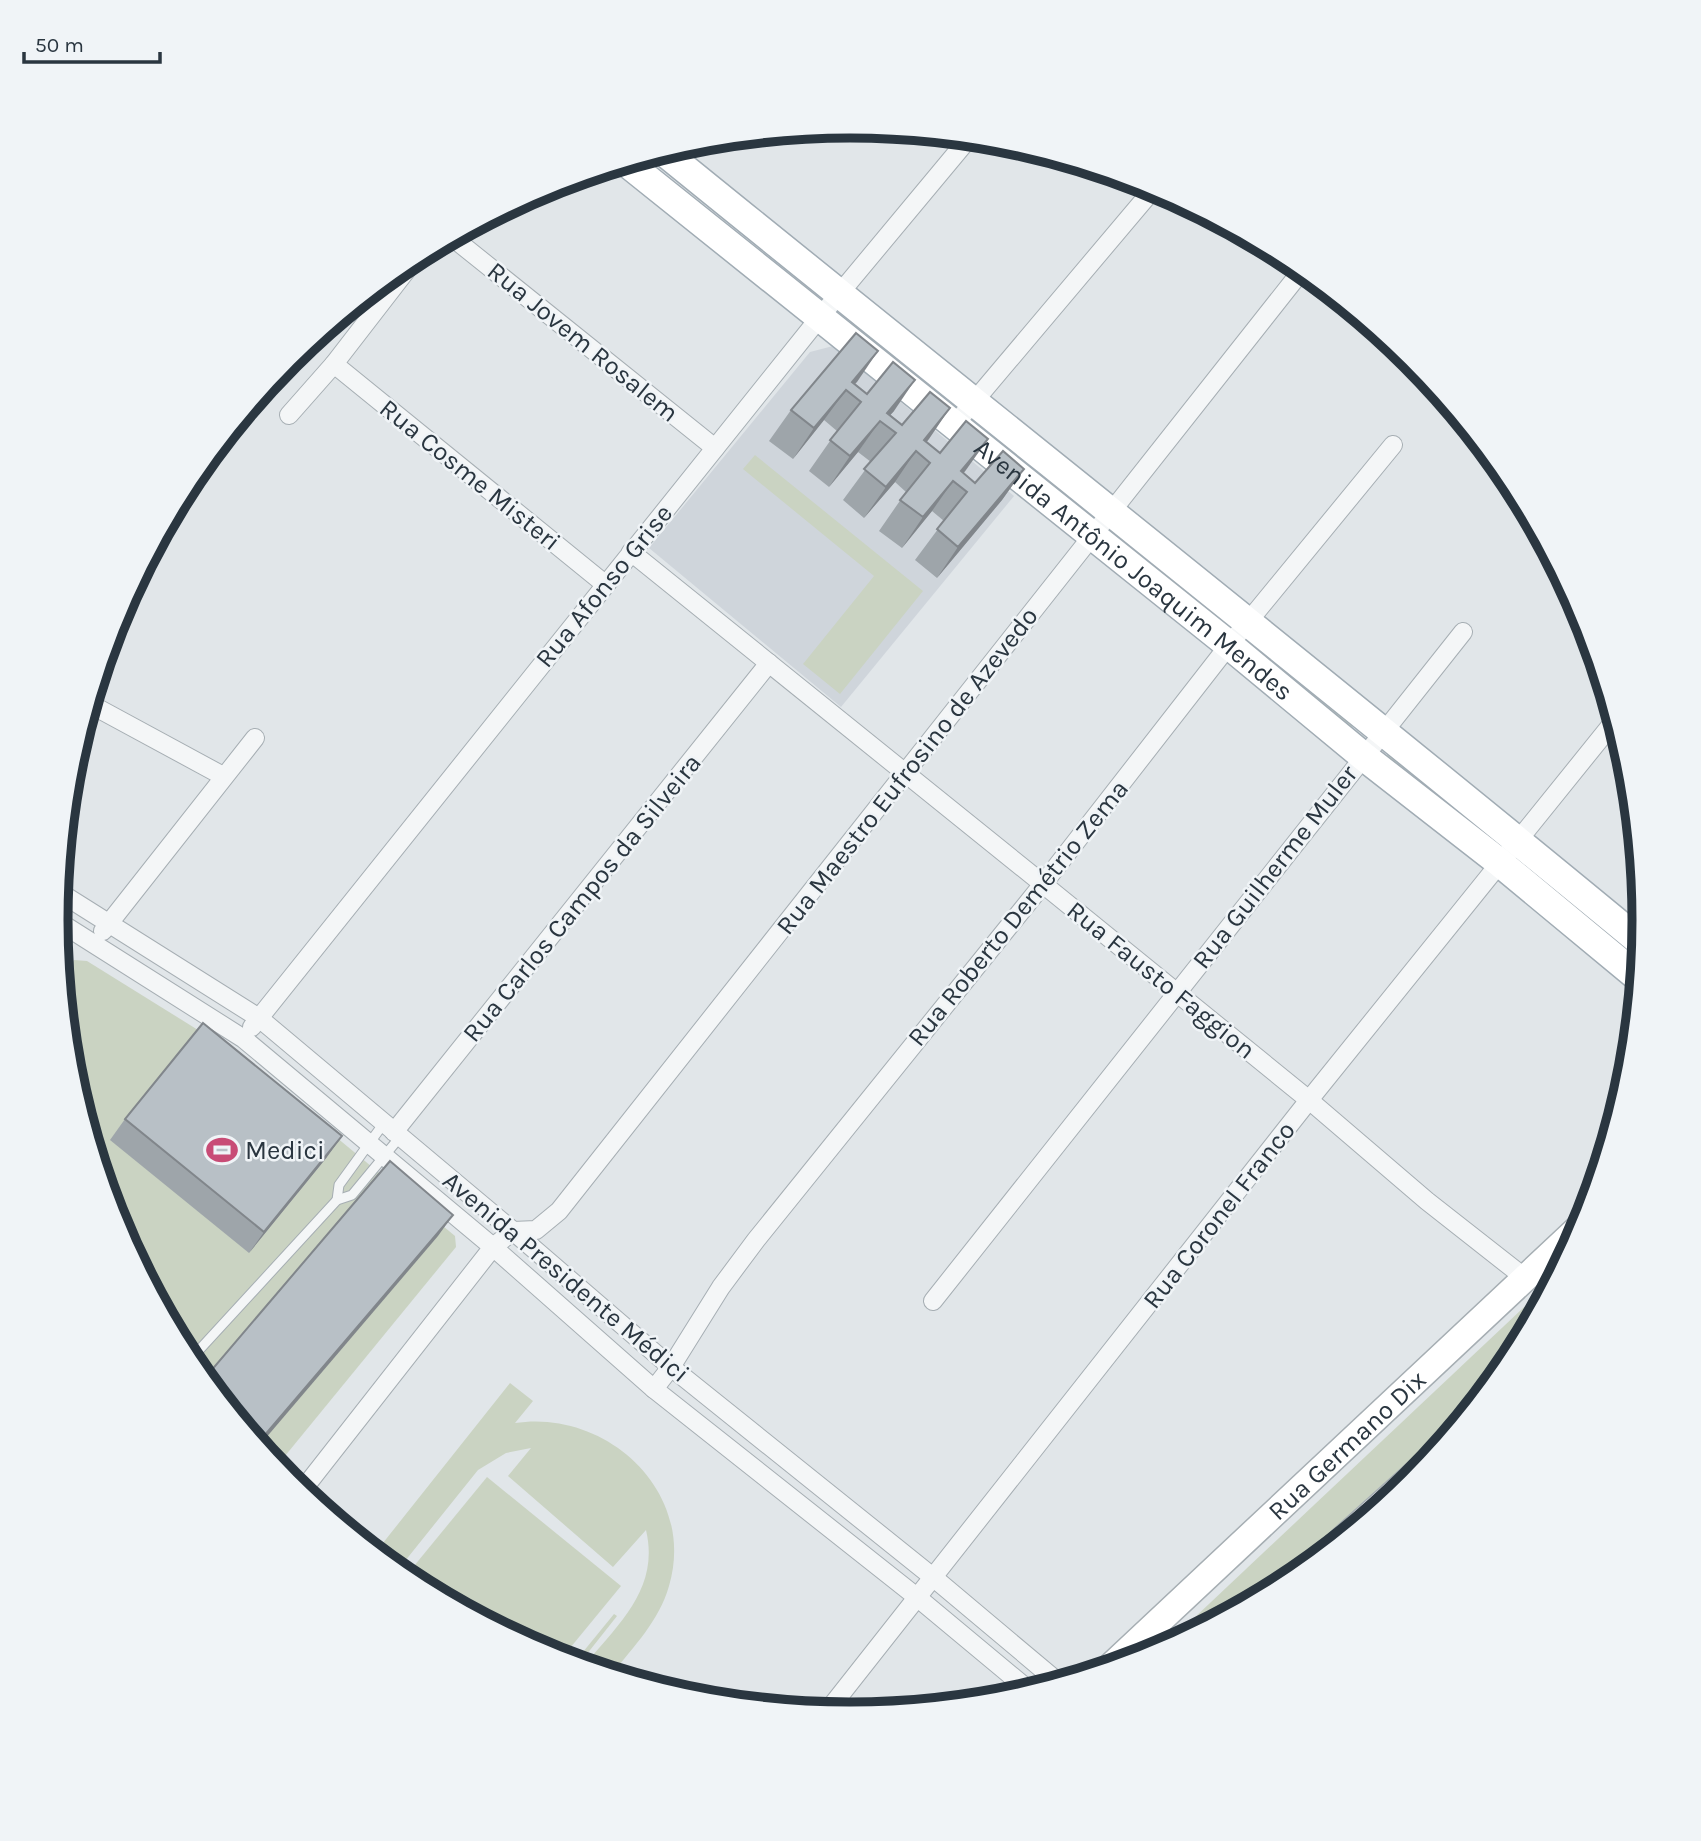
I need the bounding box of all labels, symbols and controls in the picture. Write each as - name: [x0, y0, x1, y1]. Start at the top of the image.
- scale bar: [24, 21, 161, 65]
- text: 50 m: [35, 33, 84, 57]
- street label: Rua Jovem Rosalem: [481, 255, 685, 429]
- street label: Rua Cosme Misteri: [373, 393, 567, 557]
- street label: Avenida Antônio Joaquim Mendes: [968, 432, 1299, 707]
- street label: Rua Afonso Grise: [529, 498, 679, 674]
- street label: Rua Maestro Eufrosino de Azevedo: [769, 601, 1045, 941]
- street label: Rua Carlos Campos da Silveira: [456, 748, 708, 1048]
- street label: Rua Guilherme Muler: [1186, 759, 1364, 975]
- street label: Rua Roberto Demétrio Zema: [901, 774, 1135, 1052]
- street label: Rua Fausto Faggion: [1061, 895, 1261, 1065]
- street label: Rua Coronel Franco: [1136, 1115, 1302, 1315]
- sports icon: Medici: [205, 1133, 239, 1167]
- place label: Medici: [245, 1135, 325, 1166]
- street label: Avenida Presidente Médici: [436, 1165, 696, 1389]
- street label: Rua Germano Dix: [1262, 1364, 1432, 1526]

